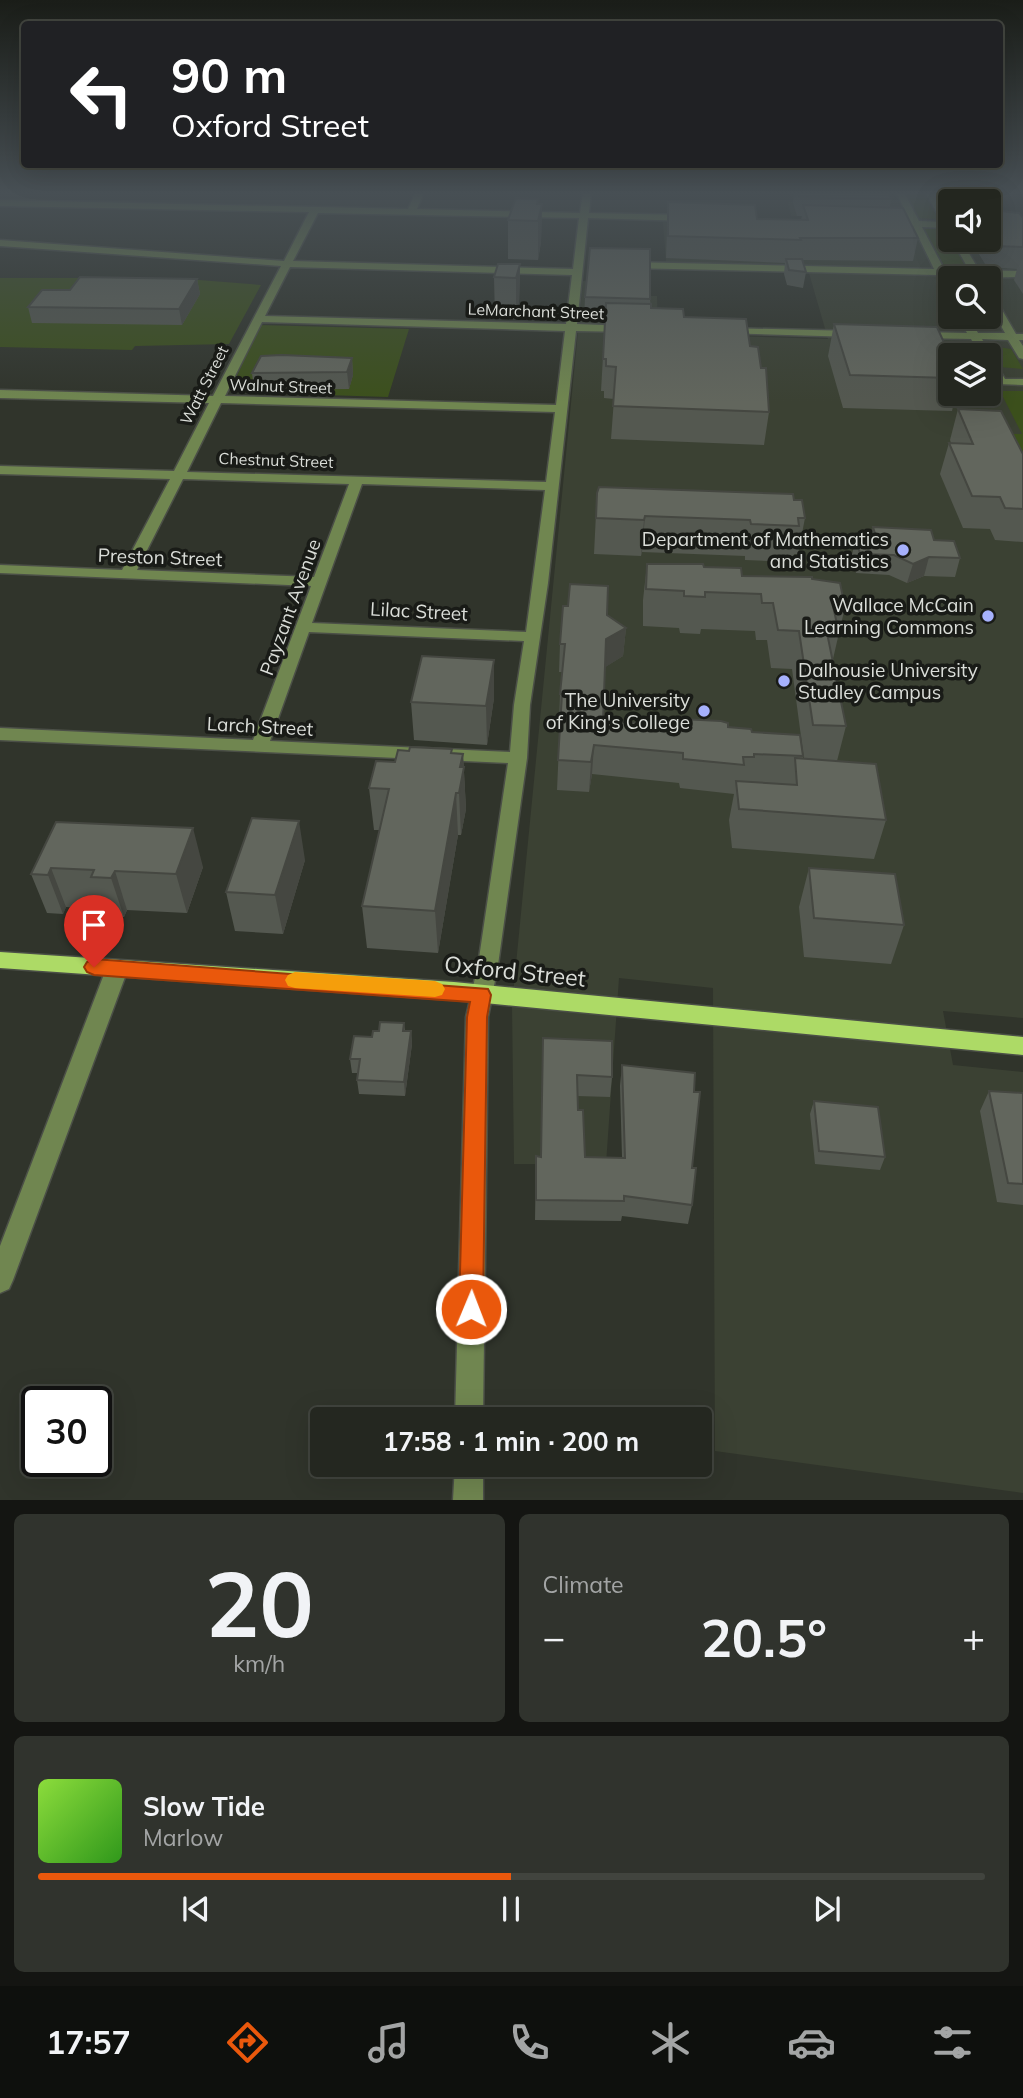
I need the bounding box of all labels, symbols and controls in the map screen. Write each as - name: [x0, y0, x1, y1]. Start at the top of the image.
- text: 90 m: [171, 44, 287, 105]
- icon: left: [56, 49, 147, 140]
- text: Oxford Street: [171, 105, 369, 145]
- map controls: [938, 189, 1001, 406]
- button: sound: [938, 189, 1001, 252]
- button: search: [938, 266, 1001, 329]
- street label: LeMarchant Street: [467, 299, 605, 323]
- street label: Watt Street: [176, 342, 233, 428]
- button: layers: [938, 343, 1001, 406]
- street label: Walnut Street: [229, 374, 333, 398]
- street label: Chestnut Street: [218, 448, 334, 472]
- place label: Department of Mathematics and Statistics: [642, 527, 889, 573]
- street label: Payzant Avenue: [254, 536, 326, 678]
- marker: Department of Mathematics and Statistics: [895, 542, 911, 558]
- street label: Preston Street: [97, 543, 223, 571]
- place label: Wallace McCain Learning Commons: [804, 593, 974, 639]
- street label: Lilac Street: [370, 596, 469, 626]
- marker: Wallace McCain Learning Commons: [980, 608, 996, 624]
- place label: Dalhousie University Studley Campus: [798, 658, 978, 704]
- marker: Dalhousie University Studley Campus: [776, 673, 792, 689]
- place label: The University of King's College: [546, 688, 690, 734]
- marker: The University of King's College: [696, 703, 712, 719]
- street label: Larch Street: [206, 711, 314, 741]
- pin: [64, 895, 124, 967]
- icon: arrive: [75, 906, 113, 944]
- street label: Oxford Street: [443, 949, 587, 993]
- position arrow: [434, 1272, 508, 1346]
- speed limit sign: 30: [21, 1386, 112, 1477]
- text: 17:58 · 1 min · 200 m: [383, 1425, 639, 1458]
- text: 20: [205, 1546, 314, 1660]
- text: Climate: [543, 1570, 624, 1599]
- text: 20.5°: [701, 1605, 827, 1670]
- text: −: [543, 1613, 565, 1661]
- text: +: [962, 1613, 985, 1661]
- text: km/h: [233, 1649, 285, 1678]
- text: Slow Tide: [143, 1790, 265, 1823]
- text: Marlow: [143, 1823, 223, 1852]
- icon: previous: [177, 1890, 215, 1928]
- icon: pause: [492, 1890, 530, 1928]
- icon: next: [808, 1890, 846, 1928]
- icon: directions: [223, 2018, 272, 2067]
- icon: music: [364, 2018, 413, 2067]
- icon: phone: [505, 2018, 554, 2067]
- icon: climate: [646, 2018, 695, 2067]
- icon: car: [787, 2018, 836, 2067]
- icon: filters: [928, 2018, 977, 2067]
- text: 17:57: [46, 2022, 131, 2062]

